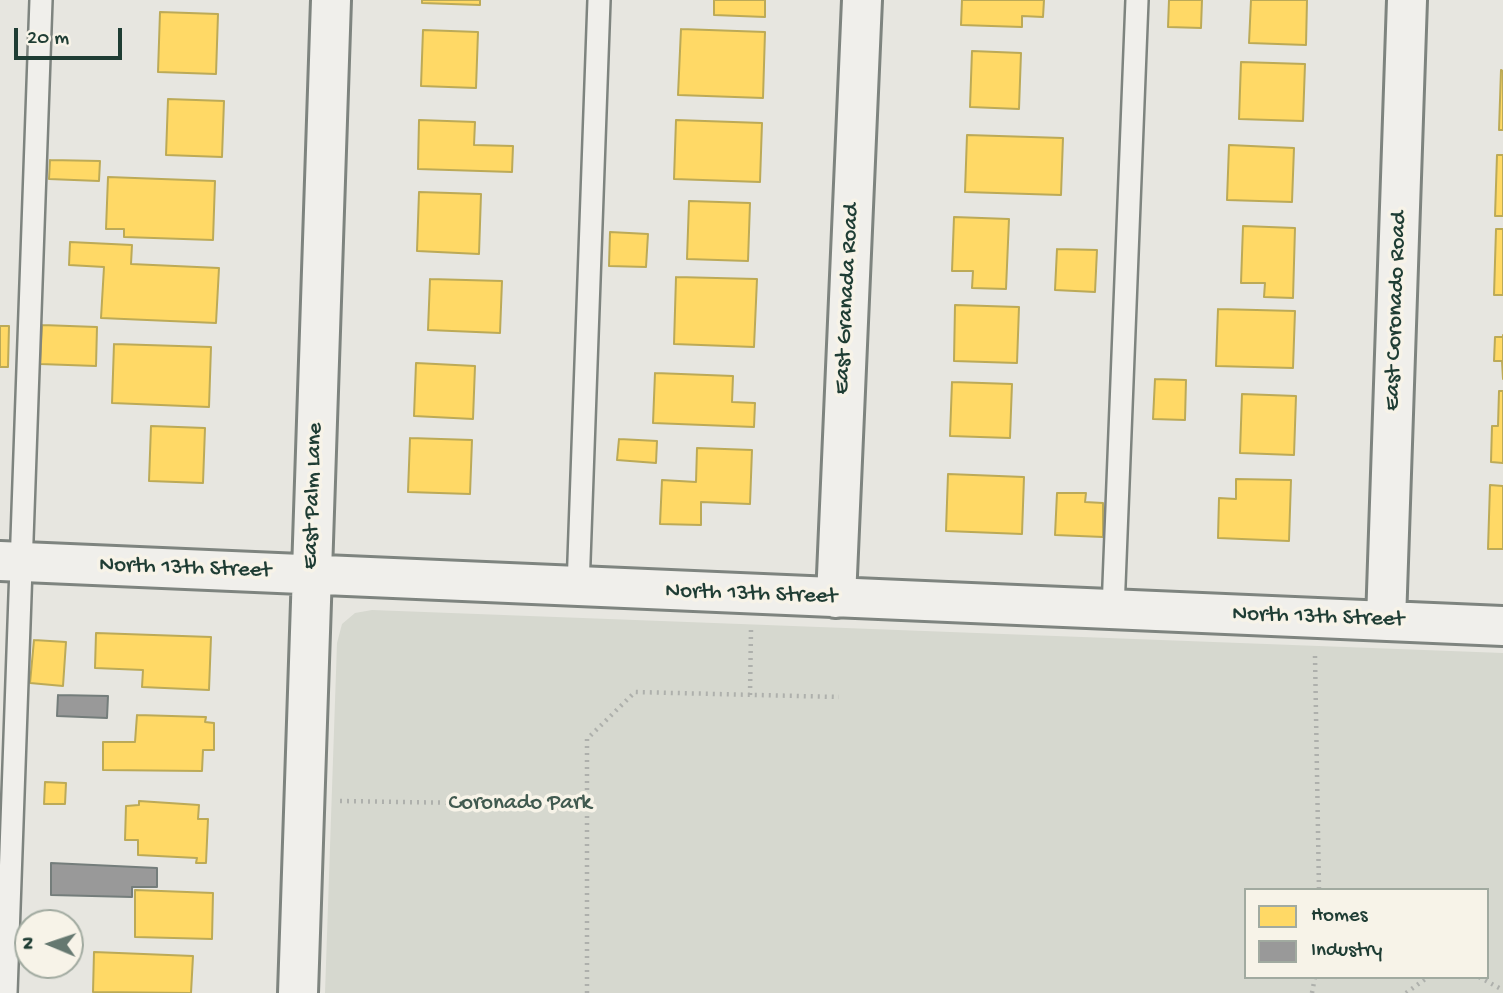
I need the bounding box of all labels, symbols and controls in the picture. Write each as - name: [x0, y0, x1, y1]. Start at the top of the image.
- scale bar: [18, 14, 126, 58]
- text: 20 m: [27, 27, 69, 52]
- street label: East Granada Road: [829, 203, 867, 395]
- street label: East Coronado Road: [1380, 211, 1414, 411]
- street label: East Palm Lane: [298, 422, 330, 570]
- street label: North 13th Street: [99, 552, 271, 586]
- street label: North 13th Street: [665, 578, 837, 612]
- street label: North 13th Street: [1232, 601, 1404, 635]
- park label: Coronado Park: [449, 790, 591, 818]
- legend: [1244, 888, 1489, 979]
- text: Homes: [1311, 904, 1367, 929]
- north arrow: [14, 909, 84, 979]
- text: N: [18, 937, 41, 950]
- text: Industry: [1311, 939, 1382, 964]

